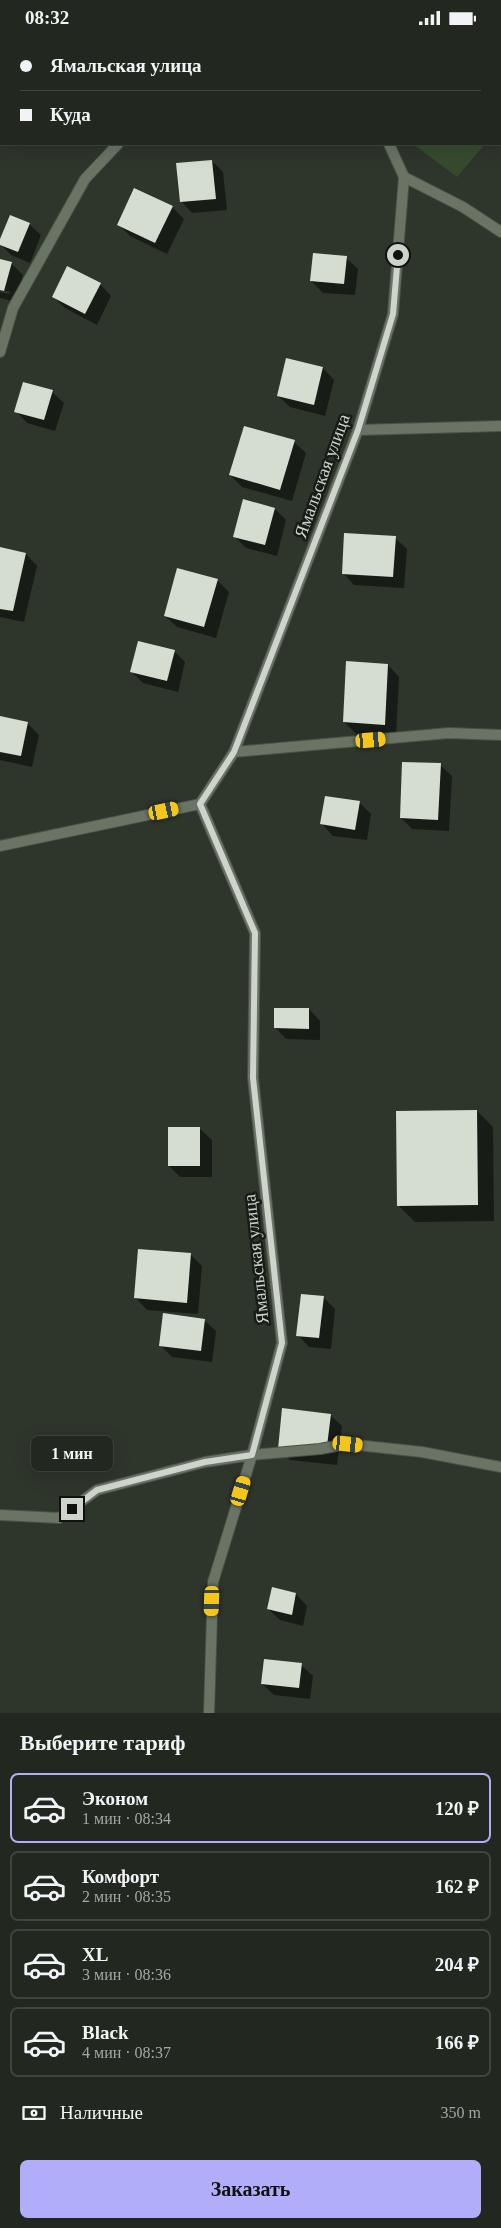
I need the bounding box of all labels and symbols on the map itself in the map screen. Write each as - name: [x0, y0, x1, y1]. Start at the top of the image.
- route start: [387, 244, 409, 266]
- street label: Ямальская улица: [290, 411, 354, 541]
- car: [355, 731, 386, 749]
- car: [147, 801, 180, 821]
- street label: Ямальская улица: [239, 1193, 273, 1325]
- car: [332, 1435, 363, 1453]
- callout: 1 мин: [31, 1437, 113, 1471]
- car: [229, 1474, 252, 1508]
- route end: [61, 1498, 83, 1520]
- car: [203, 1586, 220, 1616]

